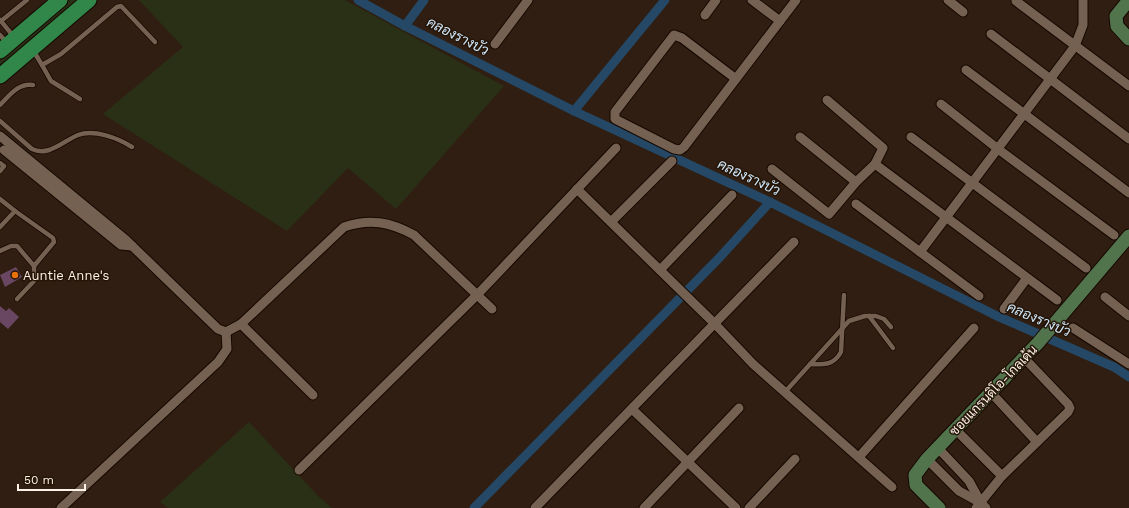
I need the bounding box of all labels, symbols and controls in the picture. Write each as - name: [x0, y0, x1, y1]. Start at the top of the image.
- water label: คลองรางบัว: [424, 14, 492, 58]
- water label: คลองรางบัว: [715, 156, 783, 198]
- place label: Auntie Anne's: [23, 268, 110, 283]
- marker: Auntie Anne's: [10, 270, 20, 280]
- water label: คลองรางบัว: [1005, 298, 1073, 340]
- street label: ซอยแกรนดิโอ-โกลเด้น: [945, 341, 1040, 439]
- scale bar: [18, 466, 85, 492]
- text: 50 m: [24, 473, 54, 487]

